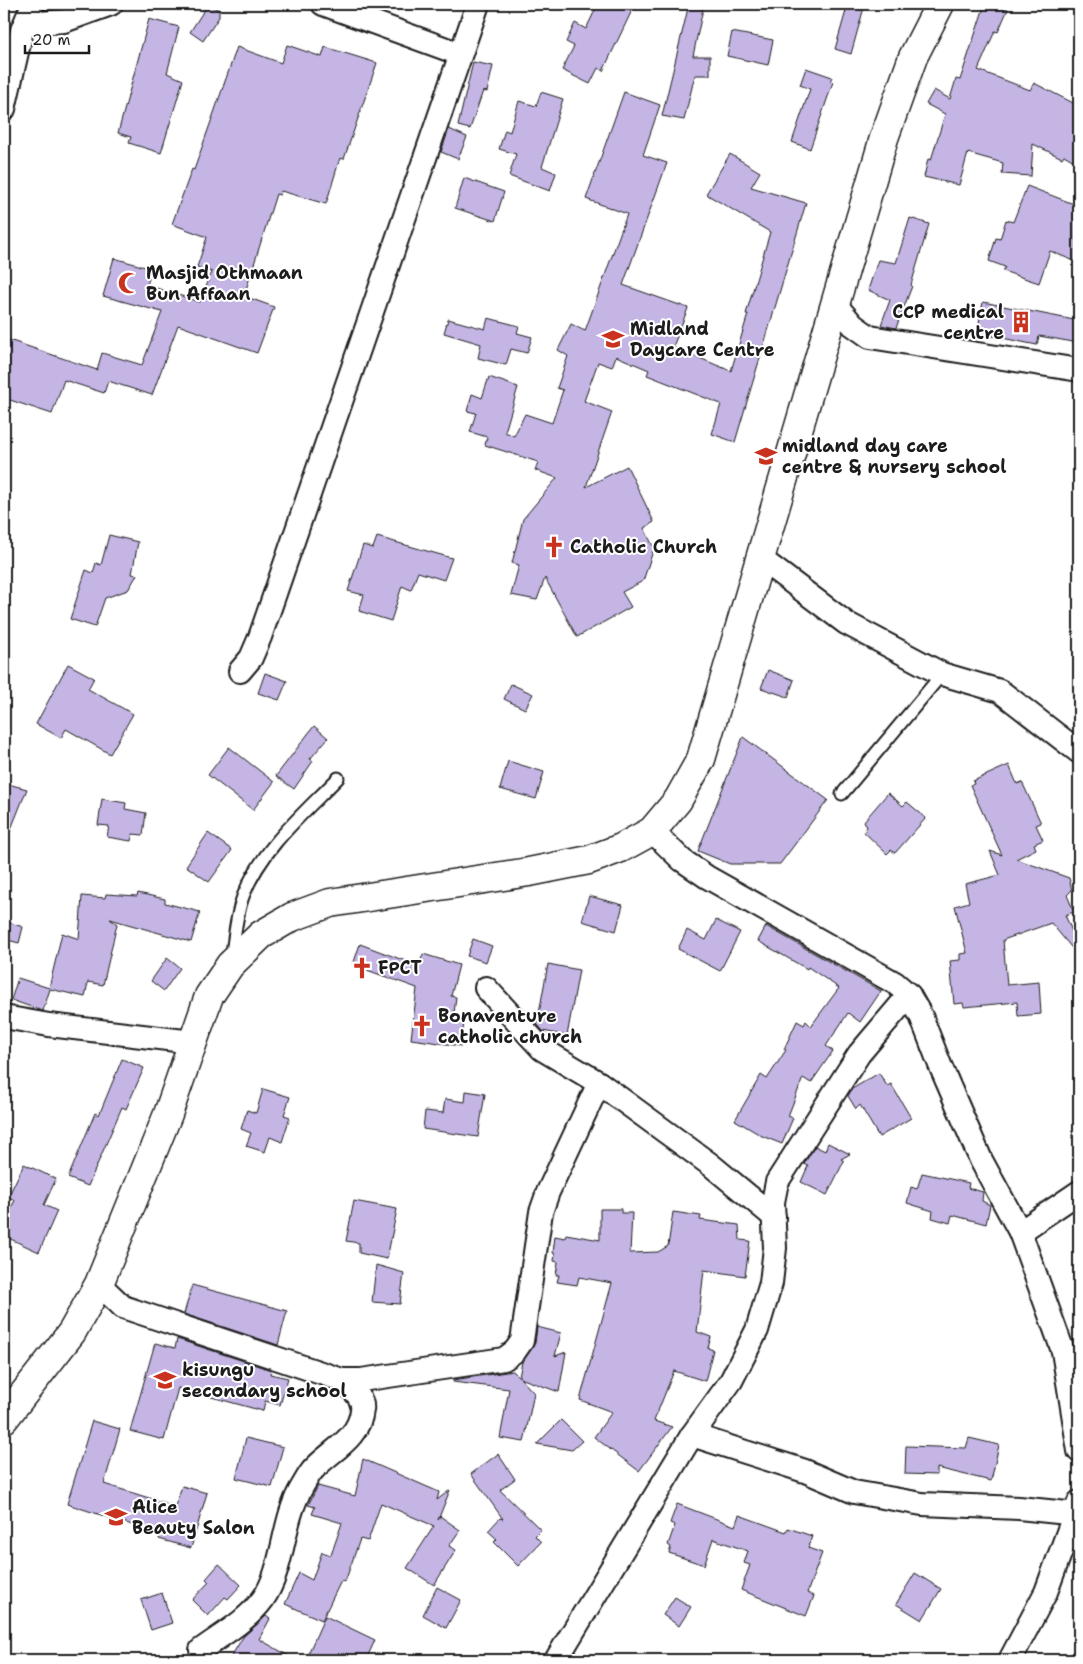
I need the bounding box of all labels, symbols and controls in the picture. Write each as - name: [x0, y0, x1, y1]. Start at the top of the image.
- scale bar: [25, 22, 89, 54]
- text: 20 m: [32, 30, 71, 50]
- place label: Masjid Othmaan Bun Affaan: [146, 261, 303, 306]
- mosque icon: Masjid Othmaan Bun Affaan: [116, 270, 142, 296]
- place label: CCP medical centre: [892, 300, 1004, 345]
- building icon: CCP medical centre: [1008, 309, 1034, 335]
- place label: Midland Daycare Centre: [630, 317, 775, 362]
- school or university icon: Midland Daycare Centre: [600, 326, 626, 352]
- place label: midland day care centre & nursery school: [782, 434, 1007, 479]
- school or university icon: midland day care centre & nursery school: [753, 443, 779, 469]
- church icon: Catholic Church: [541, 534, 567, 560]
- place label: Catholic Church: [570, 535, 717, 559]
- church icon: FPCT: [349, 955, 375, 981]
- place label: FPCT: [378, 956, 422, 980]
- place label: Bonaventure catholic church: [438, 1004, 582, 1049]
- church icon: Bonaventure catholic church: [409, 1013, 435, 1039]
- place label: kisungu secondary school: [182, 1358, 347, 1403]
- school or university icon: kisungu secondary school: [152, 1367, 178, 1393]
- place label: Alice Beauty Salon: [132, 1495, 255, 1540]
- school or university icon: Alice Beauty Salon: [103, 1504, 129, 1530]

